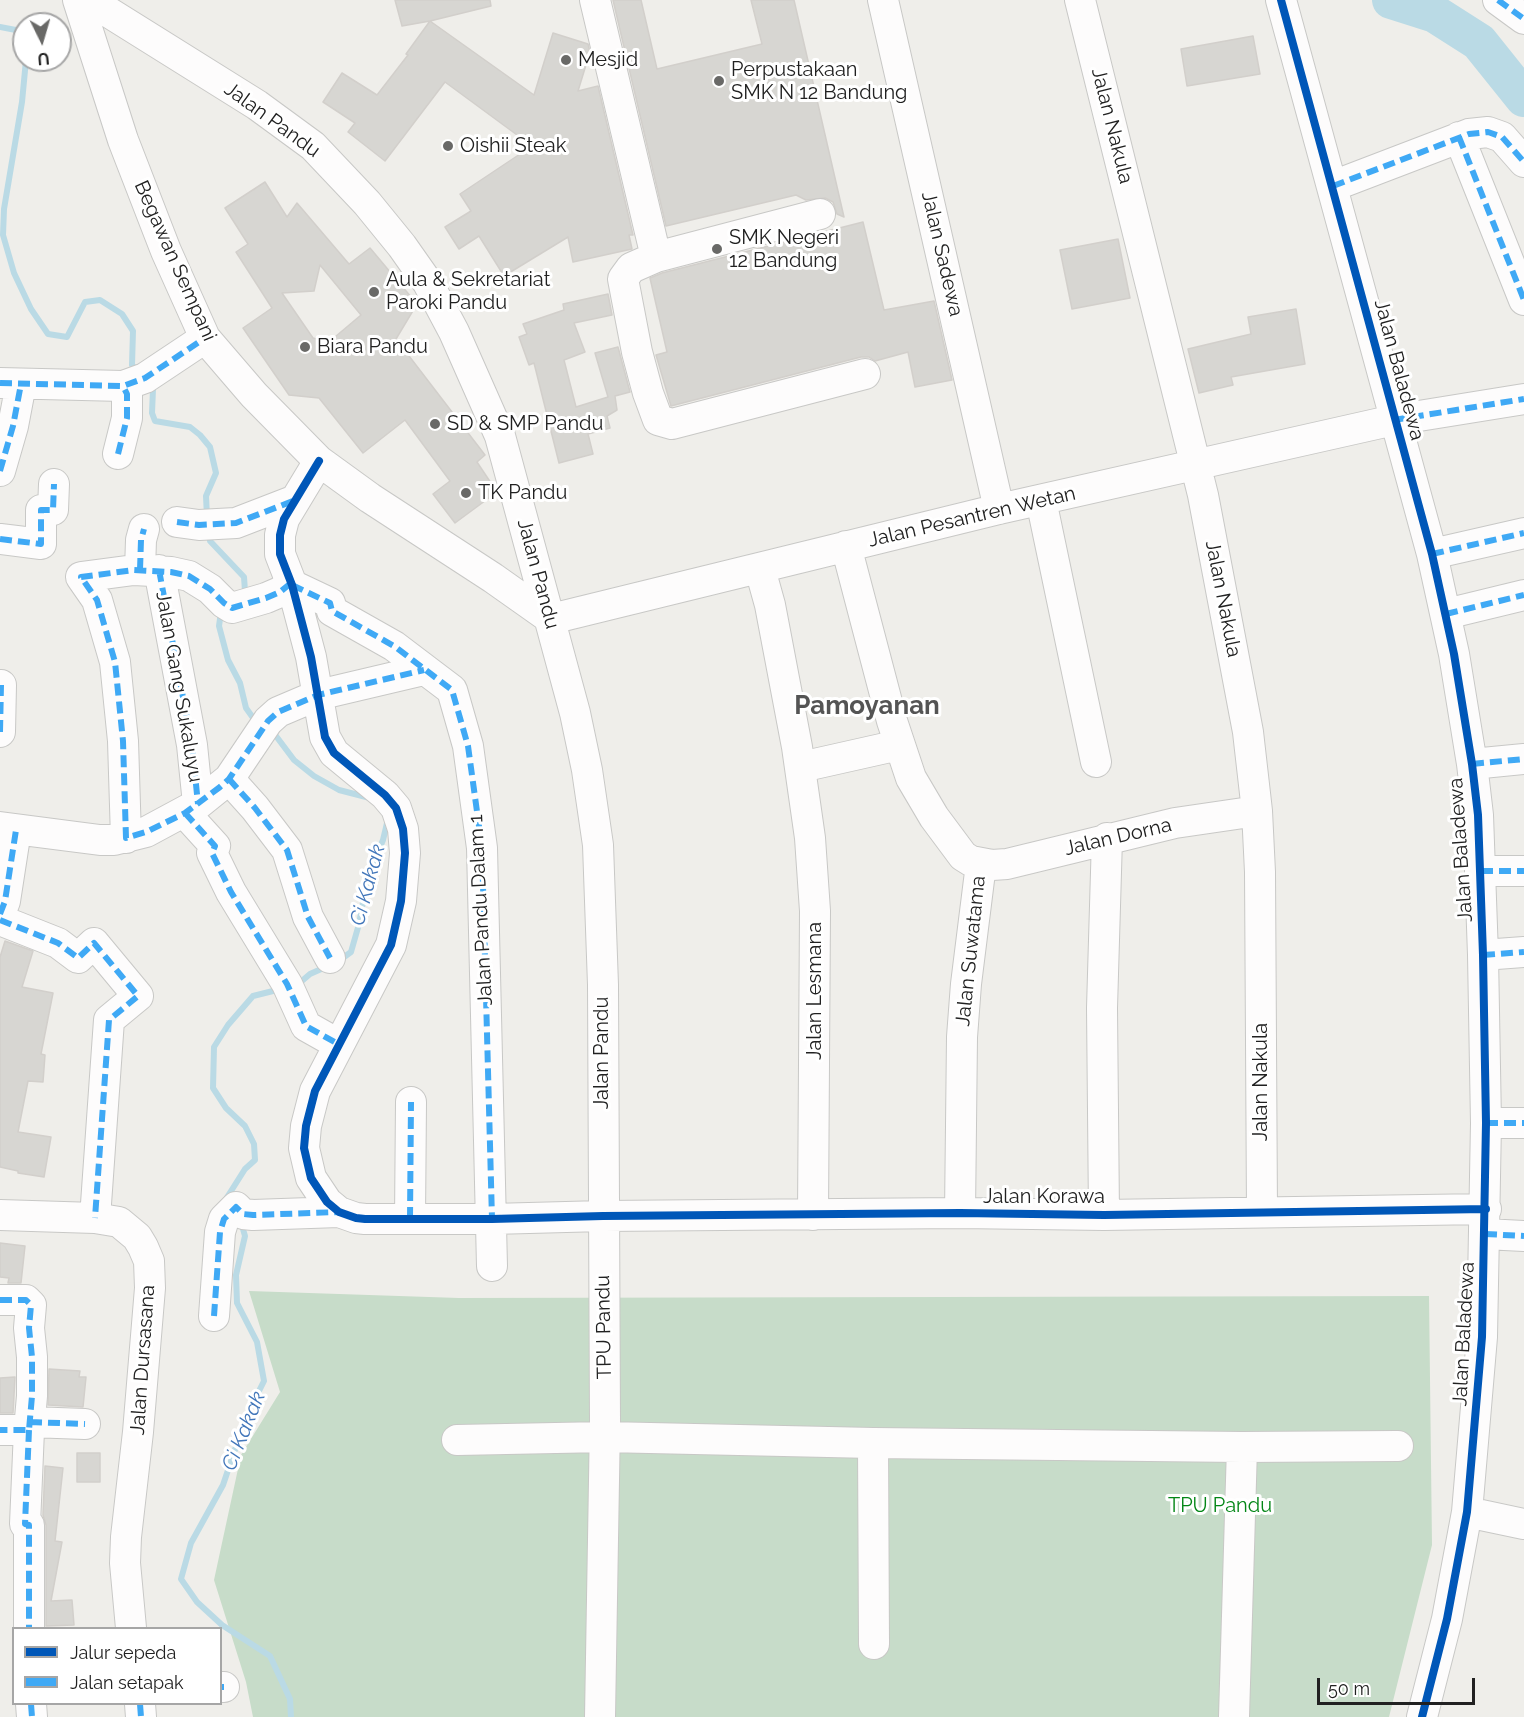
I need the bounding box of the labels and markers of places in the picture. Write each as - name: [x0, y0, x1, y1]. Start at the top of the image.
- place label: Mesjid: [578, 48, 638, 72]
- marker: Mesjid: [559, 53, 573, 67]
- place label: Perpustakaan SMK N 12 Bandung: [731, 58, 907, 105]
- marker: Perpustakaan SMK N 12 Bandung: [712, 74, 726, 88]
- place label: Oishii Steak: [460, 134, 566, 158]
- marker: Oishii Steak: [441, 139, 455, 153]
- place label: SMK Negeri 12 Bandung: [729, 226, 839, 273]
- marker: SMK Negeri 12 Bandung: [710, 242, 724, 256]
- place label: Aula & Sekretariat Paroki Pandu: [386, 268, 550, 315]
- marker: Aula & Sekretariat Paroki Pandu: [367, 285, 381, 299]
- place label: Biara Pandu: [317, 335, 428, 359]
- marker: Biara Pandu: [298, 340, 312, 354]
- place label: SD & SMP Pandu: [447, 412, 603, 436]
- marker: SD & SMP Pandu: [428, 417, 442, 431]
- place label: TK Pandu: [478, 481, 567, 505]
- marker: TK Pandu: [459, 486, 473, 500]

